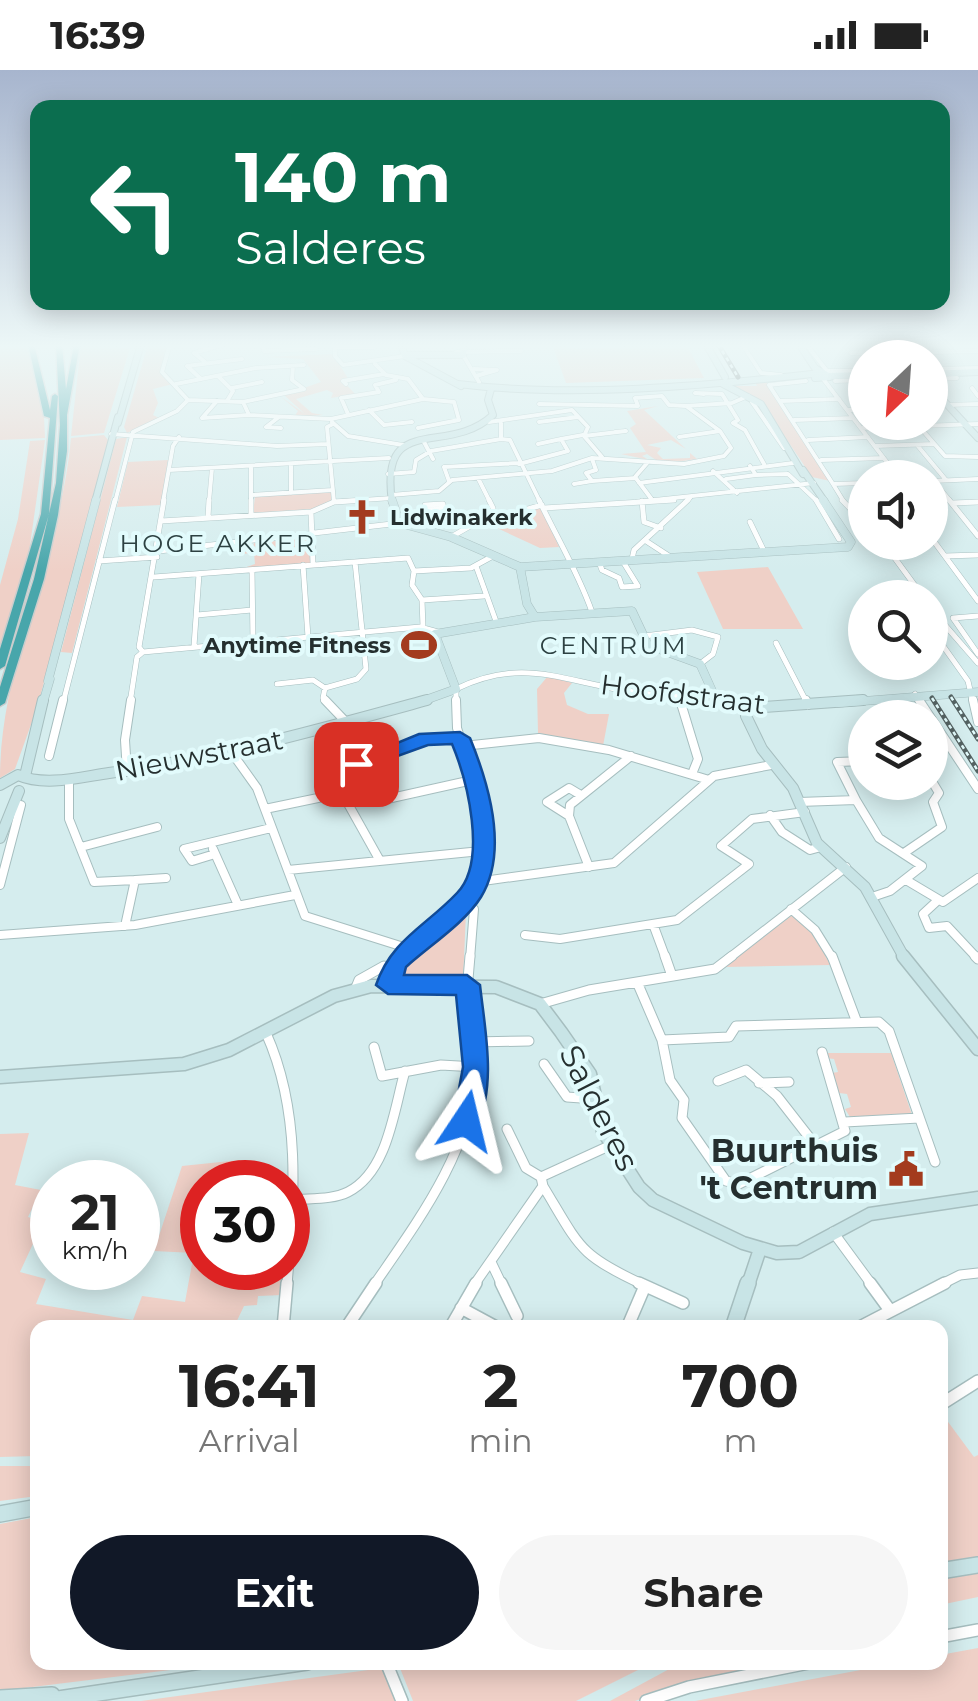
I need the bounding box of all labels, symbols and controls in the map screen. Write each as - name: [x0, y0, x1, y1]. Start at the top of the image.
- text: 16:39: [50, 12, 146, 59]
- text: 140 m: [235, 134, 451, 220]
- icon: left: [70, 140, 200, 270]
- text: Salderes: [235, 220, 426, 275]
- north arrow: [848, 340, 948, 440]
- map controls: [848, 340, 948, 800]
- button: sound: [848, 460, 948, 560]
- church icon: Lidwinakerk: [343, 498, 381, 536]
- place label: Lidwinakerk: [390, 504, 533, 531]
- district label: HOGE AKKER: [119, 528, 317, 558]
- button: search: [848, 580, 948, 680]
- sports icon: Anytime Fitness: [400, 626, 438, 664]
- district label: CENTRUM: [540, 630, 688, 660]
- place label: Anytime Fitness: [203, 632, 391, 659]
- street label: Hoofdstraat: [599, 667, 767, 721]
- button: layers: [848, 700, 948, 800]
- street label: Nieuwstraat: [112, 722, 286, 788]
- pin: [314, 722, 399, 807]
- icon: arrive: [329, 737, 384, 792]
- street label: Salderes: [551, 1039, 648, 1177]
- position arrow: [414, 1069, 518, 1173]
- place label: Buurthuis 't Centrum: [700, 1131, 878, 1207]
- public building icon: Buurthuis 't Centrum: [887, 1150, 925, 1188]
- speed limit sign: 30: [180, 1160, 310, 1290]
- text: 21: [70, 1182, 120, 1243]
- text: km/h: [62, 1235, 128, 1265]
- text: 16:41: [179, 1349, 320, 1422]
- text: 2: [483, 1349, 518, 1422]
- text: 700: [682, 1349, 799, 1422]
- text: Arrival: [199, 1421, 300, 1460]
- text: min: [469, 1421, 533, 1460]
- text: m: [723, 1421, 757, 1460]
- button: Exit: [70, 1535, 479, 1650]
- button: Share: [499, 1535, 908, 1650]

